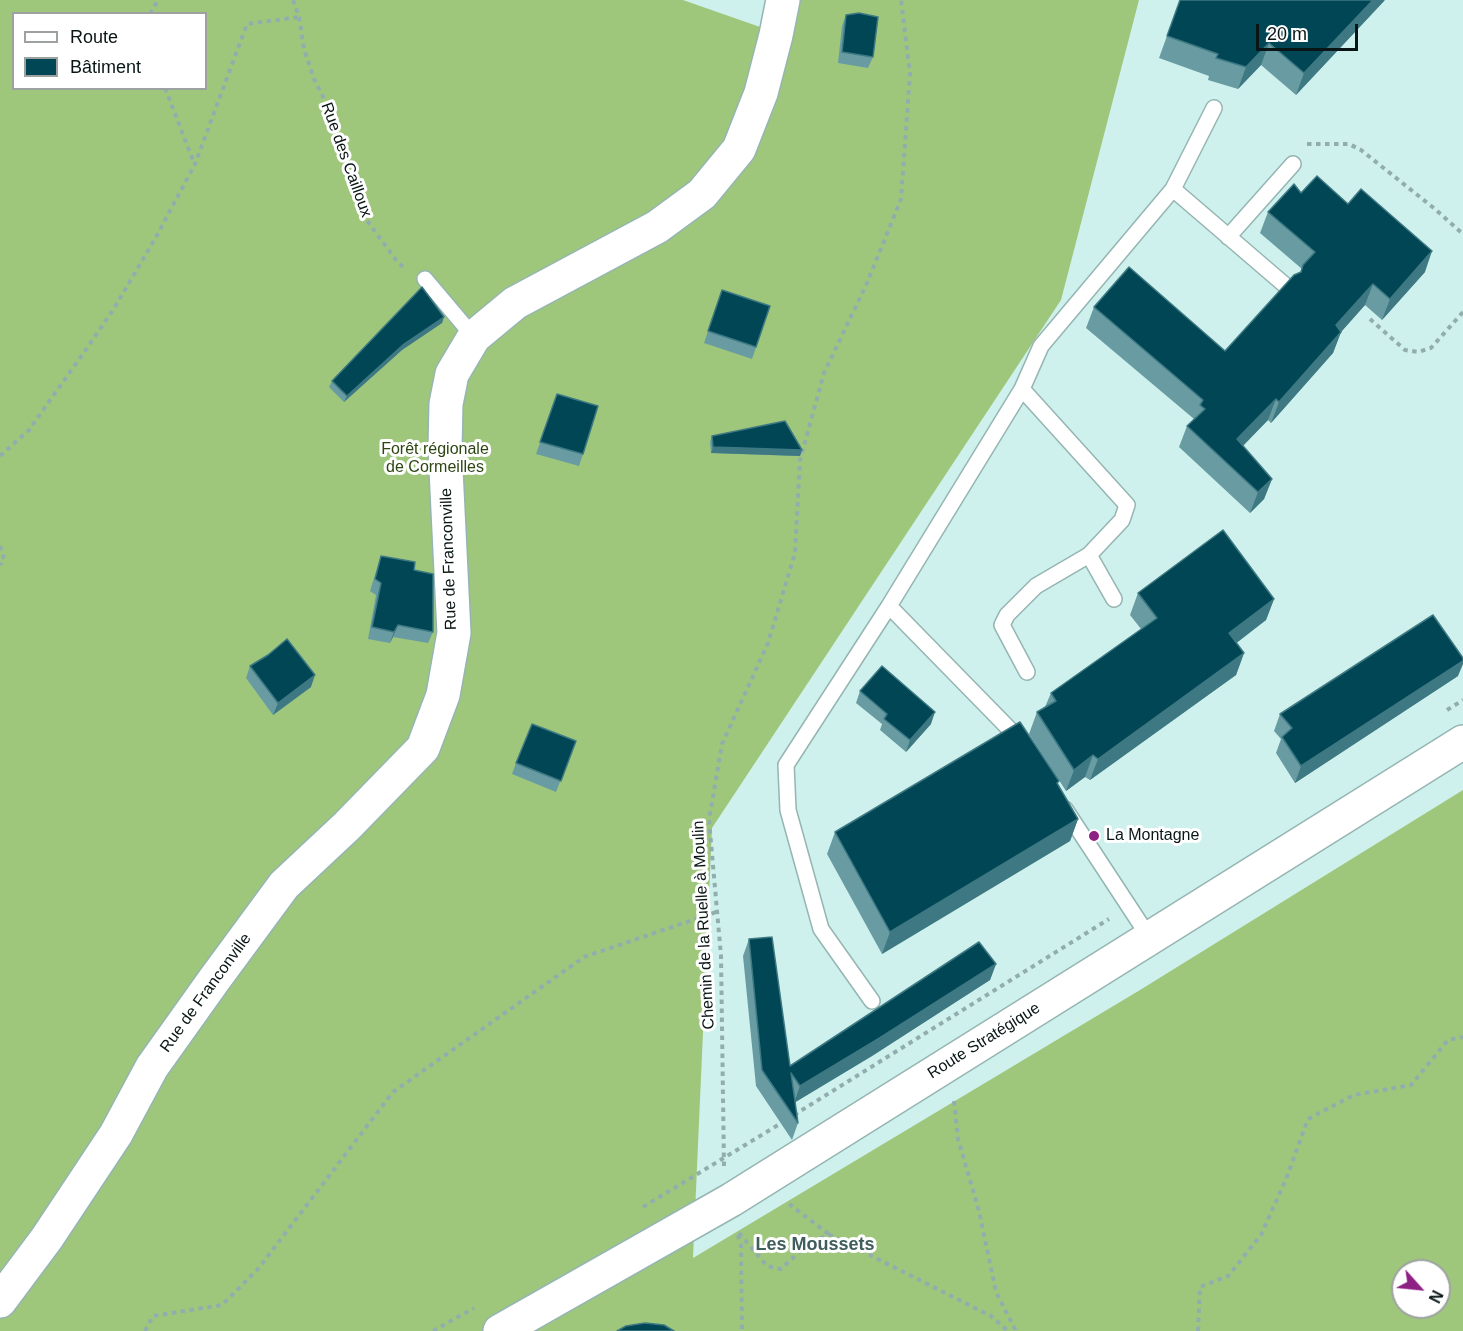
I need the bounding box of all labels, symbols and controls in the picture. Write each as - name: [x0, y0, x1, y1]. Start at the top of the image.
- legend: [12, 12, 207, 90]
- scale bar: [1259, 12, 1361, 50]
- text: 20 m: [1267, 24, 1307, 44]
- text: Route: [70, 27, 118, 47]
- text: Bâtiment: [70, 57, 141, 77]
- street label: Rue des Cailloux: [316, 100, 376, 220]
- park label: Forêt régionale de Cormeilles: [381, 440, 489, 478]
- street label: Rue de Franconville: [437, 488, 461, 630]
- street label: Chemin de la Ruelle à Moulin: [689, 820, 719, 1030]
- place label: La Montagne: [1106, 826, 1199, 846]
- marker: La Montagne: [1087, 829, 1101, 843]
- street label: Rue de Franconville: [156, 930, 256, 1056]
- street label: Route Stratégique: [924, 999, 1044, 1083]
- district label: Les Moussets: [755, 1234, 875, 1256]
- north arrow: [1391, 1259, 1451, 1319]
- text: N: [1426, 1287, 1446, 1306]

